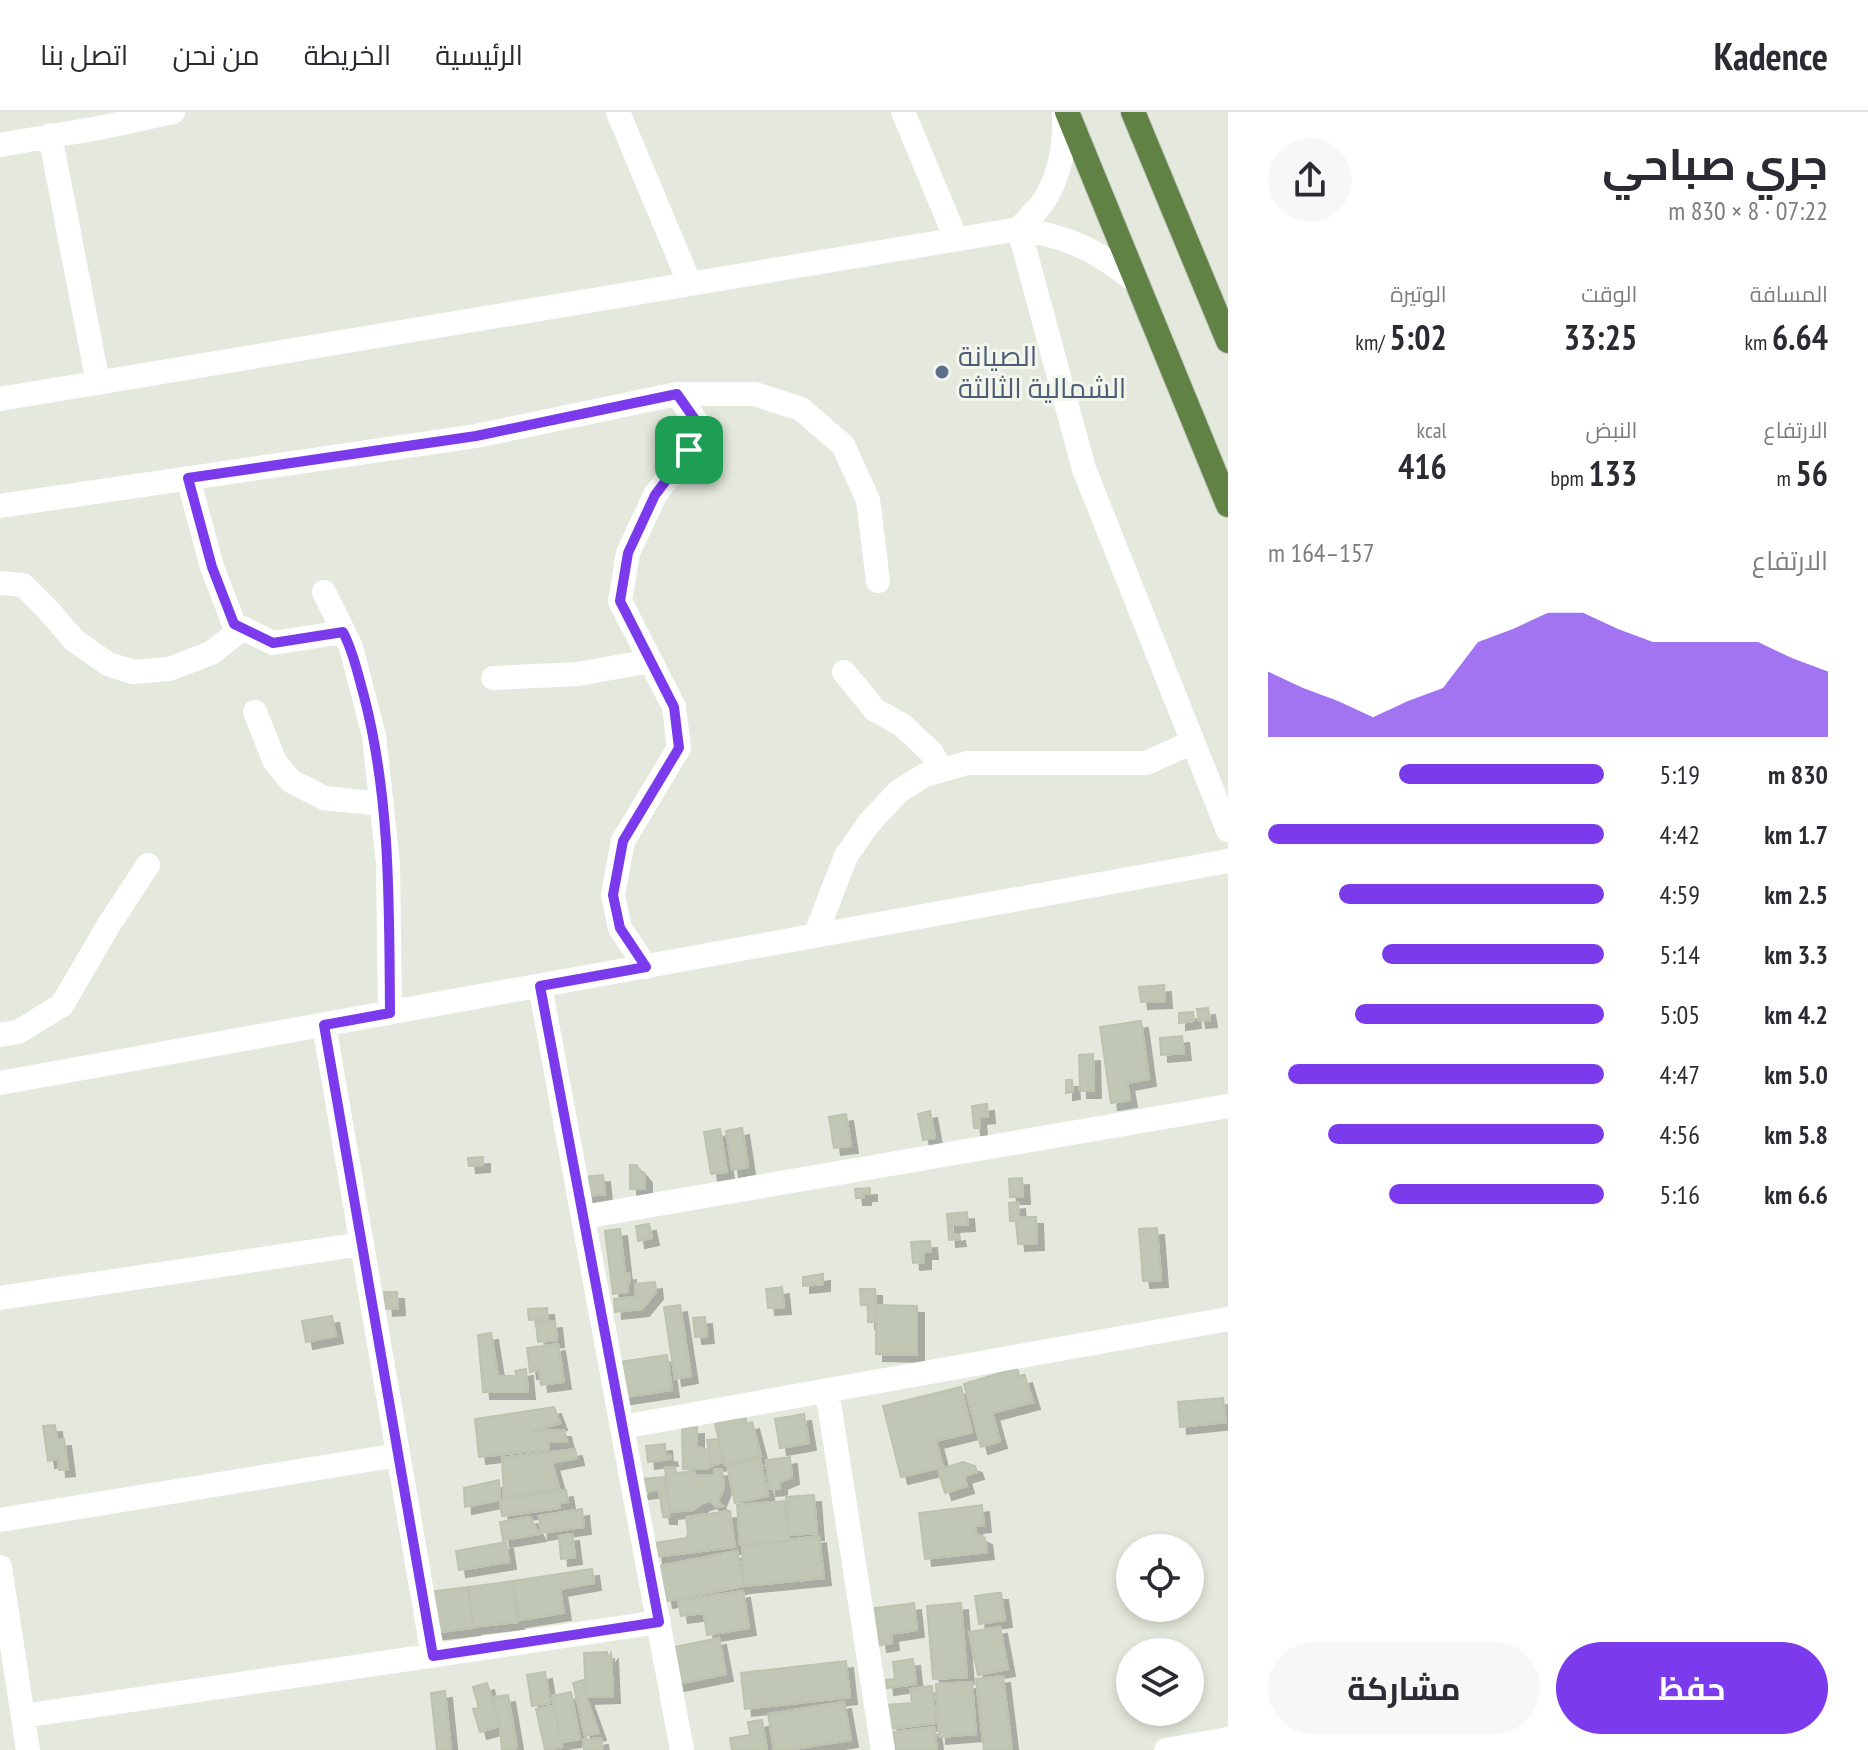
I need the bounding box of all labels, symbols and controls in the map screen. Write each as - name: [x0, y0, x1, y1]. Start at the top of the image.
- text: Kadence: [1714, 31, 1828, 80]
- text: اتصل بنا: [40, 36, 128, 73]
- text: من نحن: [172, 36, 260, 73]
- text: الخريطة: [304, 36, 391, 73]
- text: الرئيسية: [435, 36, 523, 73]
- text: جري صباحي: [1602, 135, 1828, 192]
- button: share: [1268, 138, 1352, 222]
- text: 07:22 · 8 × 830 m: [1668, 194, 1828, 227]
- text: الوتيرة: [1390, 280, 1447, 308]
- text: الوقت: [1581, 280, 1637, 308]
- text: المسافة: [1750, 280, 1828, 308]
- text: 5:02: [1389, 315, 1447, 359]
- text: 33:25: [1564, 315, 1637, 359]
- text: 6.64: [1772, 315, 1828, 359]
- text: /km: [1355, 328, 1389, 356]
- text: km: [1745, 328, 1772, 356]
- place label: الصيانة الشمالية الثالثة: [958, 337, 1126, 406]
- marker: الصيانة الشمالية الثالثة: [933, 363, 951, 381]
- pin: [655, 416, 723, 484]
- text: kcal: [1417, 416, 1447, 444]
- text: النبض: [1586, 416, 1637, 444]
- text: الارتفاع: [1764, 416, 1828, 444]
- icon: arrive: [667, 428, 711, 472]
- text: 416: [1398, 444, 1447, 488]
- text: 133: [1589, 451, 1637, 495]
- text: 56: [1795, 451, 1828, 495]
- text: bpm: [1550, 464, 1589, 492]
- text: m: [1776, 464, 1795, 492]
- text: 157–164 m: [1268, 536, 1374, 569]
- text: الارتفاع: [1752, 544, 1828, 577]
- text: 5:19: [1660, 758, 1700, 791]
- text: 830 m: [1768, 758, 1828, 791]
- text: 4:42: [1660, 818, 1700, 851]
- text: 1.7 km: [1764, 818, 1828, 851]
- text: 4:59: [1660, 878, 1700, 911]
- text: 2.5 km: [1764, 878, 1828, 911]
- text: 5:14: [1660, 938, 1700, 971]
- text: 3.3 km: [1764, 938, 1828, 971]
- text: 5:05: [1660, 998, 1700, 1031]
- text: 4.2 km: [1764, 998, 1828, 1031]
- text: 4:47: [1660, 1058, 1700, 1091]
- text: 5.0 km: [1764, 1058, 1828, 1091]
- text: 4:56: [1660, 1118, 1700, 1151]
- text: 5.8 km: [1764, 1118, 1828, 1151]
- text: 5:16: [1660, 1178, 1700, 1211]
- text: 6.6 km: [1764, 1178, 1828, 1211]
- map controls: [1116, 1534, 1204, 1726]
- button: locate: [1116, 1534, 1204, 1622]
- button: layers: [1116, 1638, 1204, 1726]
- button: مشاركة: [1268, 1642, 1540, 1734]
- button: حفظ: [1556, 1642, 1828, 1734]

